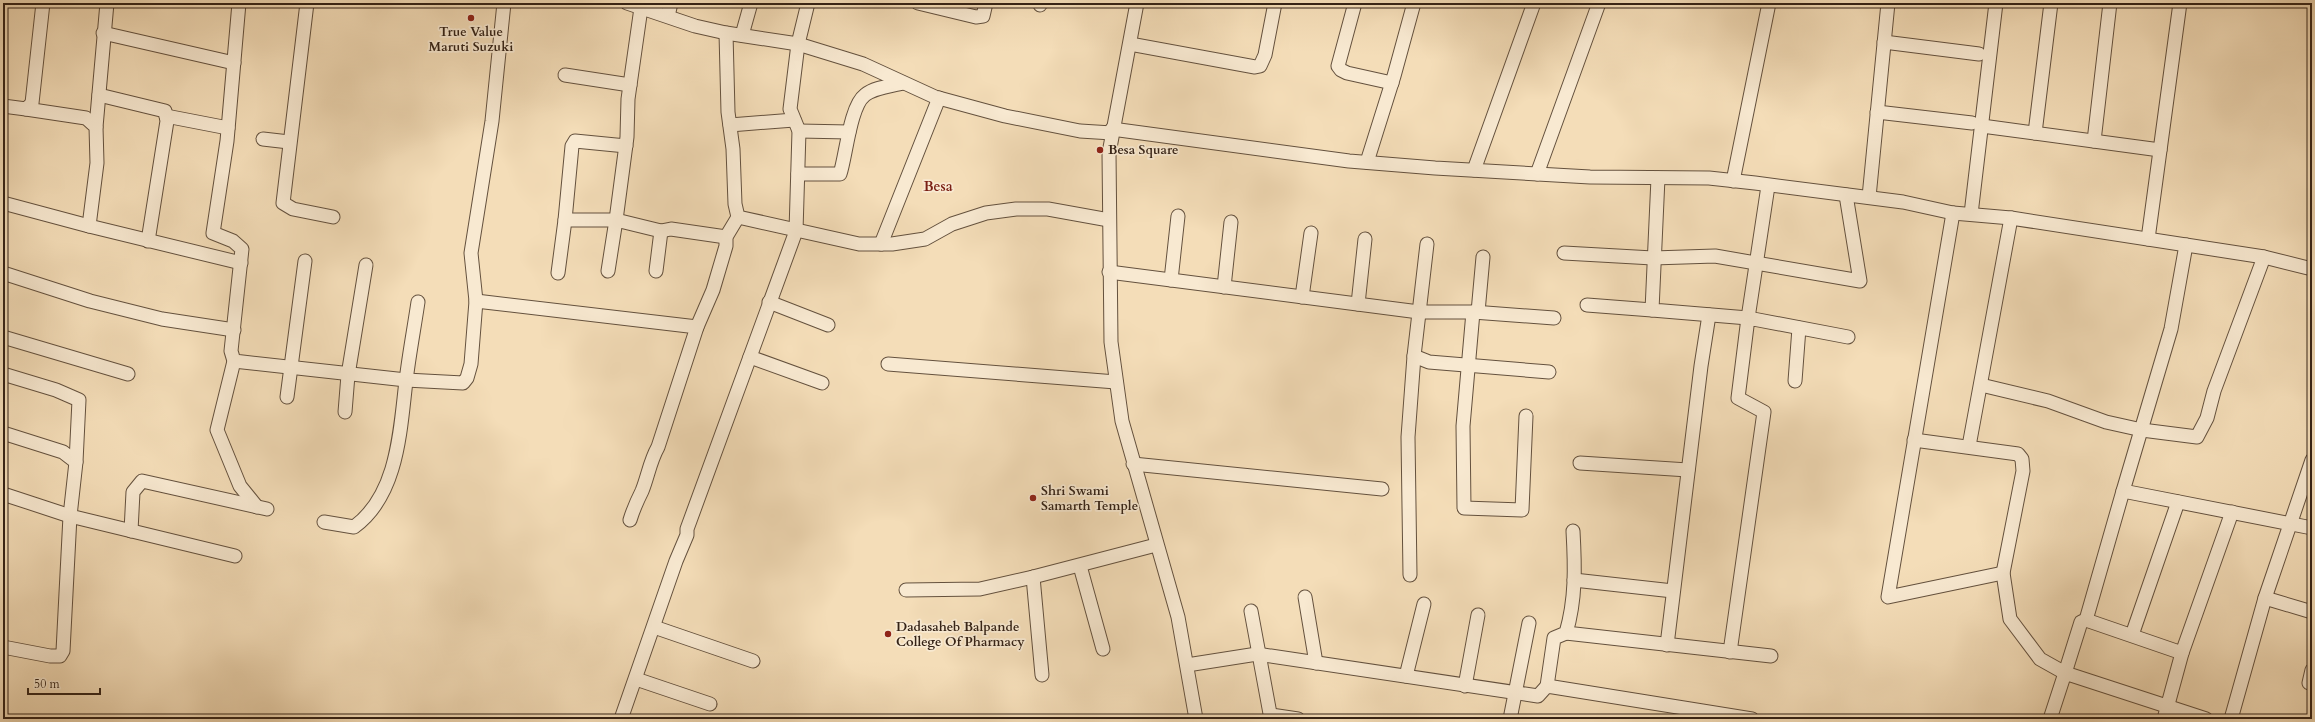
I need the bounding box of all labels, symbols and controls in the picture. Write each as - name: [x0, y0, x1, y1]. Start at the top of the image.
- marker: True Value Maruti Suzuki: [466, 13, 476, 23]
- place label: True Value Maruti Suzuki: [429, 23, 513, 56]
- place label: Besa Square: [1108, 141, 1178, 159]
- marker: Besa Square: [1095, 145, 1105, 155]
- district label: Besa: [923, 177, 953, 196]
- place label: Shri Swami Samarth Temple: [1041, 482, 1138, 515]
- marker: Shri Swami Samarth Temple: [1028, 493, 1038, 503]
- place label: Dadasaheb Balpande College Of Pharmacy: [896, 618, 1025, 651]
- marker: Dadasaheb Balpande College Of Pharmacy: [883, 629, 893, 639]
- scale bar: [28, 670, 100, 696]
- text: 50 m: [34, 676, 61, 692]

